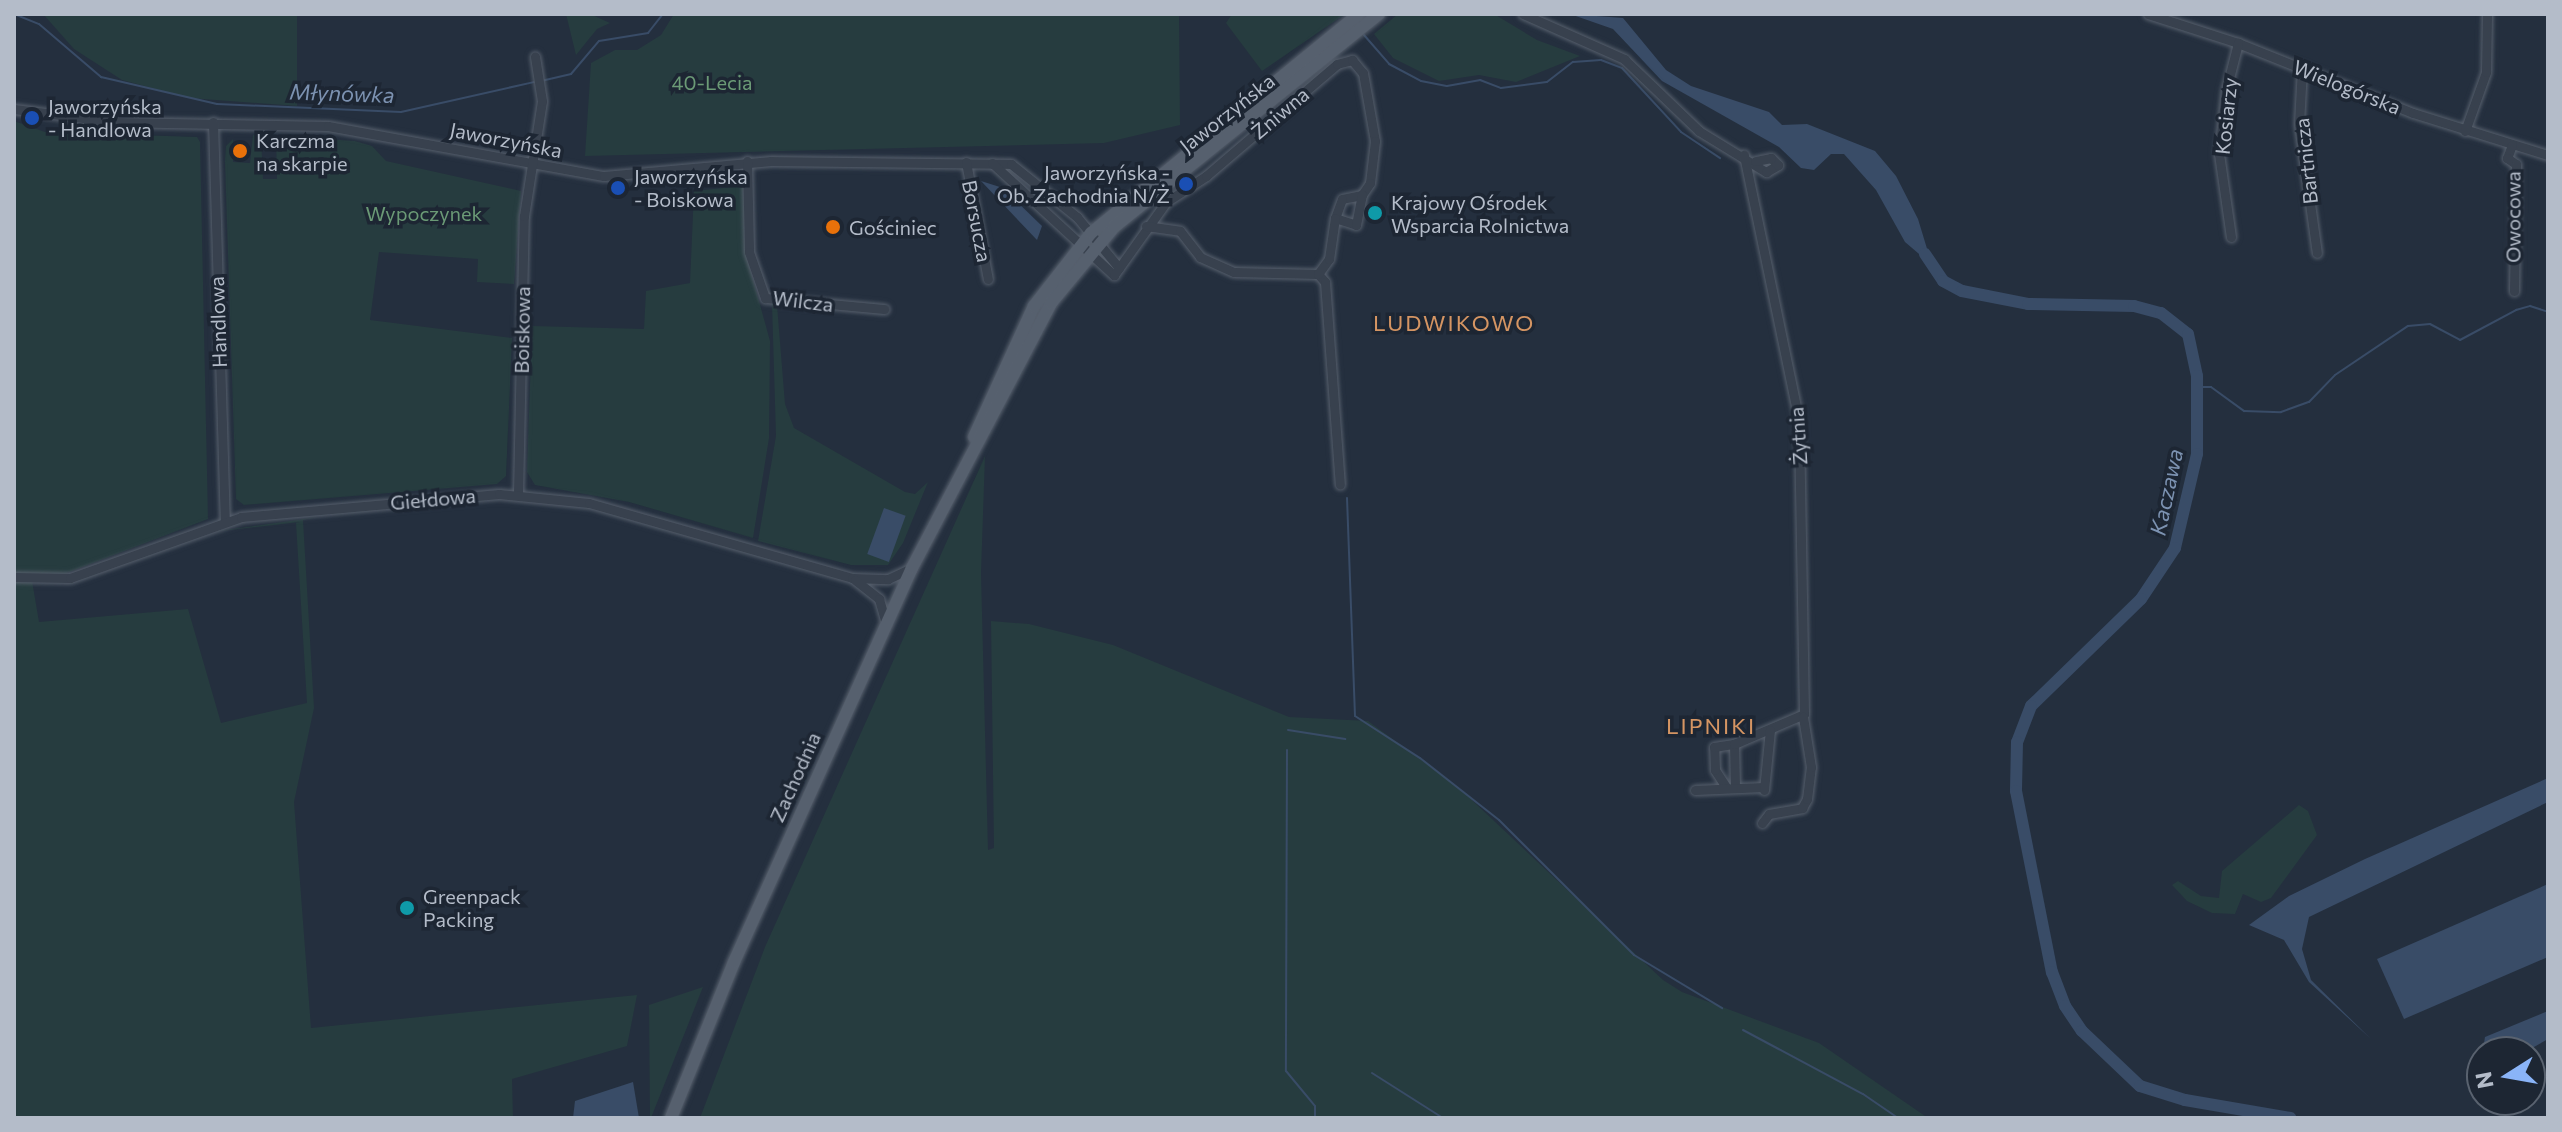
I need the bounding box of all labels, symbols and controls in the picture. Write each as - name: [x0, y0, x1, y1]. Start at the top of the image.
- street label: Wielogórska: [2290, 55, 2404, 119]
- street label: Jaworzyńska: [1175, 69, 1279, 157]
- park label: 40-Lecia: [672, 70, 752, 94]
- street label: Kosiarzy: [2210, 76, 2242, 156]
- water label: Młynówka: [289, 78, 395, 108]
- street label: Żniwna: [1246, 82, 1314, 144]
- place label: Jaworzyńska - Handlowa: [48, 94, 162, 141]
- marker: Jaworzyńska - Handlowa: [23, 109, 41, 127]
- street label: Jaworzyńska: [448, 117, 564, 163]
- street label: Bartnicza: [2290, 117, 2322, 205]
- place label: Karczma na skarpie: [256, 128, 348, 175]
- marker: Karczma na skarpie: [231, 142, 249, 160]
- place label: Jaworzyńska - Ob. Zachodnia N/Ż: [997, 160, 1170, 207]
- place label: Jaworzyńska - Boiskowa: [634, 164, 748, 211]
- street label: Owocowa: [2501, 171, 2525, 263]
- marker: Jaworzyńska - Ob. Zachodnia N/Ż: [1177, 175, 1195, 193]
- street label: Borsucza: [957, 178, 997, 264]
- marker: Jaworzyńska - Boiskowa: [609, 179, 627, 197]
- place label: Krajowy Ośrodek Wsparcia Rolnictwa: [1391, 190, 1569, 237]
- park label: Wypoczynek: [366, 201, 482, 225]
- marker: Krajowy Ośrodek Wsparcia Rolnictwa: [1366, 204, 1384, 222]
- place label: Gościniec: [849, 215, 937, 239]
- marker: Gościniec: [824, 218, 842, 236]
- street label: Handlowa: [204, 276, 232, 368]
- street label: Wilcza: [771, 285, 835, 317]
- street label: Boiskowa: [509, 286, 535, 374]
- district label: LUDWIKOWO: [1373, 310, 1535, 336]
- street label: Żytnia: [1784, 406, 1812, 466]
- water label: Kaczawa: [2144, 446, 2188, 538]
- street label: Giełdowa: [389, 483, 477, 515]
- district label: LIPNIKI: [1666, 713, 1756, 739]
- street label: Zachodnia: [765, 728, 825, 826]
- place label: Greenpack Packing: [423, 884, 521, 931]
- marker: Greenpack Packing: [398, 899, 416, 917]
- north arrow: [2466, 1036, 2546, 1116]
- text: N: [2469, 1070, 2499, 1091]

